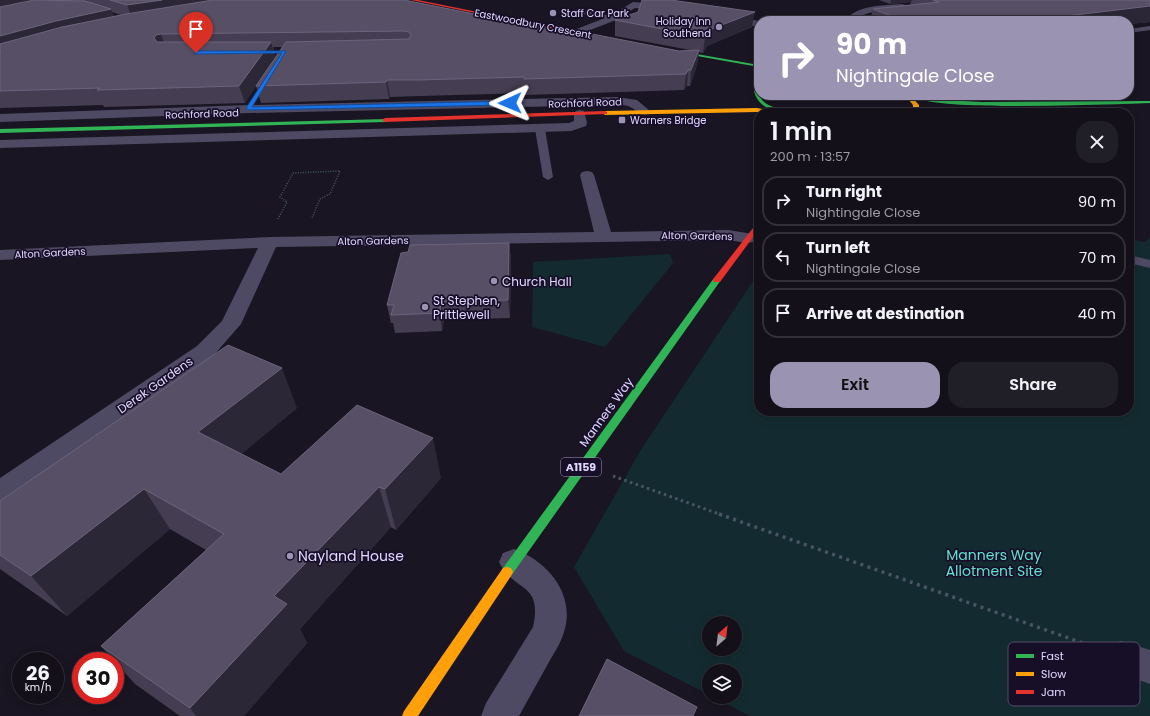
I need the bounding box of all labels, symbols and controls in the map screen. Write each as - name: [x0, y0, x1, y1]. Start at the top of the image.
- street label: Eastwoodbury Crescent: [473, 5, 593, 43]
- place label: Staff Car Park: [561, 6, 630, 21]
- marker: Staff Car Park: [548, 8, 558, 18]
- pin: [179, 12, 213, 53]
- place label: Holiday Inn Southend: [656, 14, 711, 41]
- icon: arrive: [185, 18, 207, 40]
- marker: Holiday Inn Southend: [714, 22, 724, 32]
- text: 90 m: [836, 25, 907, 64]
- icon: right: [770, 32, 822, 84]
- text: Nightingale Close: [836, 63, 994, 88]
- position arrow: [489, 82, 531, 124]
- street label: Rochford Road: [548, 94, 622, 112]
- street label: Rochford Road: [165, 105, 239, 123]
- place label: Warners Bridge: [630, 113, 707, 128]
- marker: Warners Bridge: [617, 115, 627, 125]
- text: 1 min: [770, 115, 832, 148]
- button: close: [1076, 121, 1118, 163]
- text: 200 m · 13:57: [770, 147, 850, 166]
- text: Turn right: [806, 181, 882, 202]
- icon: right: [772, 190, 794, 212]
- text: 90 m: [1078, 191, 1116, 212]
- text: Nightingale Close: [806, 203, 920, 222]
- street label: Alton Gardens: [661, 228, 733, 244]
- street label: Alton Gardens: [337, 233, 409, 249]
- text: Turn left: [806, 237, 870, 258]
- street label: Alton Gardens: [14, 244, 86, 262]
- icon: left: [772, 246, 794, 268]
- text: 70 m: [1079, 247, 1116, 268]
- text: Nightingale Close: [806, 259, 920, 278]
- place label: Church Hall: [502, 273, 572, 290]
- marker: Church Hall: [489, 276, 499, 286]
- place label: St Stephen, Prittlewell: [433, 292, 500, 323]
- marker: St Stephen, Prittlewell: [420, 302, 430, 312]
- icon: arrive: [772, 302, 794, 324]
- text: Arrive at destination: [806, 303, 964, 324]
- text: 40 m: [1078, 303, 1116, 324]
- street label: Derek Gardens: [114, 353, 196, 417]
- button: Exit: [770, 362, 940, 408]
- button: Share: [948, 362, 1118, 408]
- street label: Manners Way: [575, 374, 637, 450]
- road number: A1159: [561, 458, 601, 476]
- park label: Manners Way Allotment Site: [946, 545, 1043, 581]
- place label: Nayland House: [298, 546, 404, 566]
- marker: Nayland House: [285, 551, 295, 561]
- north arrow: [702, 616, 742, 656]
- map controls: [702, 616, 742, 704]
- legend: [1008, 642, 1140, 706]
- text: Fast: [1041, 648, 1064, 664]
- speed limit sign: 30: [72, 652, 124, 704]
- text: 26: [26, 659, 50, 687]
- button: layers: [702, 664, 742, 704]
- text: Slow: [1041, 666, 1066, 682]
- text: km/h: [25, 680, 51, 695]
- text: Jam: [1041, 684, 1066, 700]

